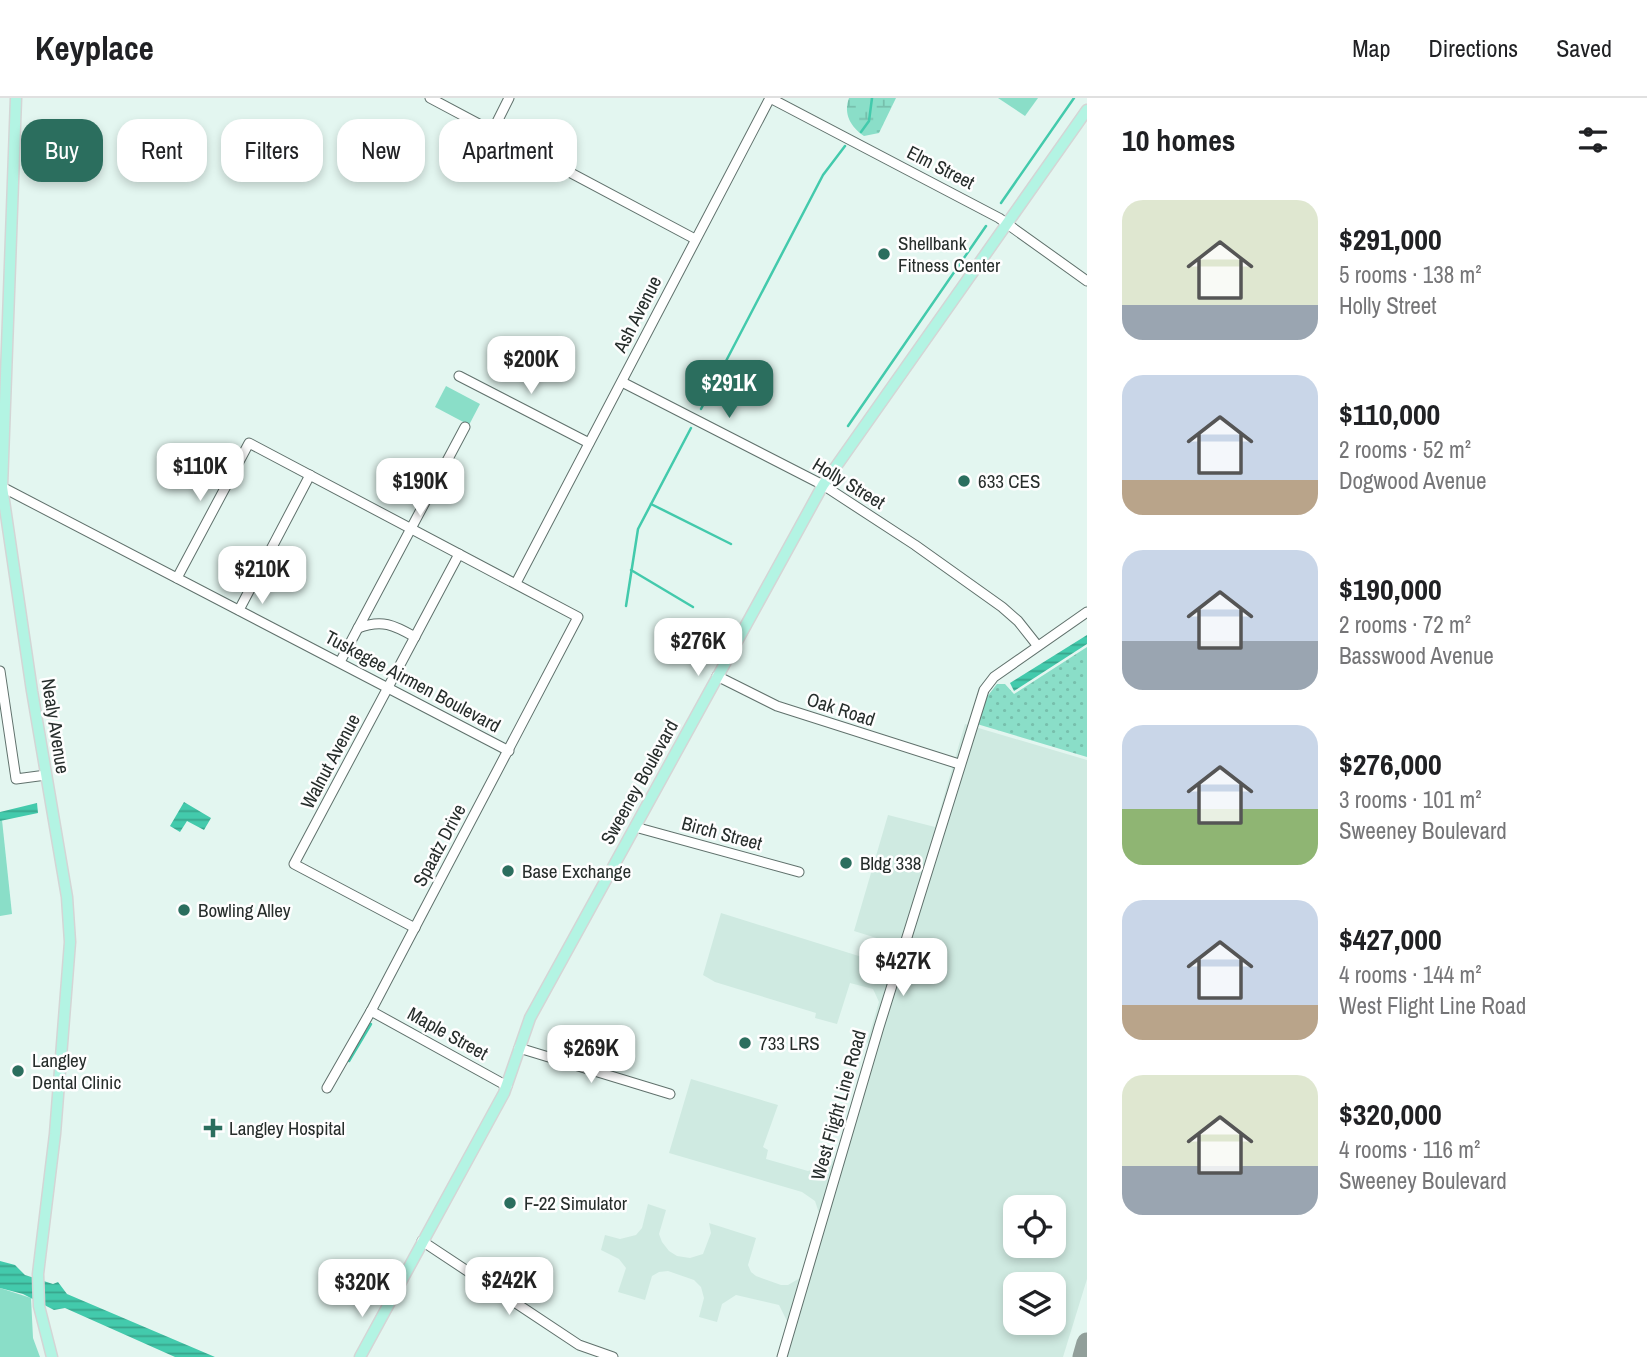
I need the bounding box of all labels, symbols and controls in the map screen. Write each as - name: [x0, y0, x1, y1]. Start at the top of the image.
- text: Keyplace: [35, 26, 154, 70]
- text: Map: [1352, 32, 1390, 64]
- text: Directions: [1428, 32, 1518, 64]
- text: Saved: [1556, 32, 1612, 64]
- chip: Buy: [21, 119, 103, 182]
- chip: Rent: [117, 119, 207, 182]
- chip: Filters: [221, 119, 323, 182]
- chip: New: [337, 119, 425, 182]
- chip: Apartment: [439, 119, 577, 182]
- text: 10 homes: [1122, 120, 1236, 160]
- icon: filters: [1574, 121, 1612, 159]
- street label: Elm Street: [903, 139, 980, 195]
- text: $291,000: [1339, 219, 1442, 259]
- icon: home: [1178, 228, 1262, 312]
- place label: Shellbank Fitness Center: [898, 230, 1001, 278]
- marker: Shellbank Fitness Center: [876, 246, 892, 262]
- text: 5 rooms · 138 m²: [1339, 259, 1482, 290]
- street label: Ash Avenue: [606, 271, 667, 358]
- text: Holly Street: [1339, 290, 1436, 321]
- pin: $200K: [482, 336, 580, 396]
- text: $200K: [503, 343, 559, 374]
- pin: $291K: [680, 360, 778, 420]
- text: $291K: [701, 367, 757, 398]
- text: $110,000: [1339, 394, 1440, 434]
- icon: home: [1178, 403, 1262, 487]
- text: 2 rooms · 52 m²: [1339, 434, 1471, 465]
- pin: $110K: [151, 444, 249, 503]
- text: $110K: [173, 450, 227, 481]
- street label: Holly Street: [808, 451, 891, 515]
- pin: $190K: [371, 458, 469, 518]
- text: $190K: [392, 465, 448, 496]
- text: Dogwood Avenue: [1339, 465, 1487, 496]
- place label: 633 CES: [978, 468, 1040, 494]
- marker: 633 CES: [956, 473, 972, 489]
- pin: $210K: [213, 546, 311, 606]
- text: $210K: [234, 553, 290, 584]
- text: $190,000: [1339, 569, 1442, 609]
- icon: home: [1178, 578, 1262, 662]
- text: 2 rooms · 72 m²: [1339, 609, 1471, 640]
- pin: $276K: [649, 618, 747, 678]
- street label: Tuskegee Airmen Boulevard: [321, 624, 505, 738]
- text: $276K: [670, 625, 726, 656]
- text: Basswood Avenue: [1339, 640, 1494, 671]
- street label: Nealy Avenue: [36, 677, 76, 775]
- street label: Oak Road: [804, 686, 878, 732]
- street label: Walnut Avenue: [294, 709, 366, 813]
- street label: Sweeney Boulevard: [594, 715, 684, 849]
- text: $276,000: [1339, 744, 1442, 784]
- icon: home: [1178, 753, 1262, 837]
- text: 3 rooms · 101 m²: [1339, 784, 1482, 815]
- street label: Spaatz Drive: [406, 799, 472, 891]
- street label: Birch Street: [679, 810, 766, 856]
- text: Sweeney Boulevard: [1339, 815, 1507, 846]
- place label: Bldg 338: [860, 850, 922, 876]
- marker: Bldg 338: [838, 855, 854, 871]
- place label: Base Exchange: [522, 858, 631, 884]
- marker: Base Exchange: [500, 863, 516, 879]
- place label: Bowling Alley: [198, 897, 291, 923]
- marker: Bowling Alley: [176, 902, 192, 918]
- text: $427,000: [1339, 919, 1442, 959]
- icon: home: [1178, 928, 1262, 1012]
- pin: $427K: [854, 939, 952, 998]
- text: $427K: [875, 945, 931, 976]
- text: 4 rooms · 144 m²: [1339, 959, 1482, 990]
- text: West Flight Line Road: [1339, 990, 1526, 1021]
- street label: Maple Street: [403, 1000, 494, 1066]
- pin: $269K: [542, 1026, 640, 1085]
- street label: West Flight Line Road: [804, 1027, 872, 1183]
- place label: 733 LRS: [759, 1030, 820, 1056]
- text: $269K: [563, 1032, 619, 1063]
- marker: 733 LRS: [737, 1035, 753, 1051]
- place label: Langley Dental Clinic: [32, 1047, 121, 1095]
- marker: Langley Dental Clinic: [10, 1063, 26, 1079]
- text: $320,000: [1339, 1094, 1442, 1134]
- icon: home: [1178, 1103, 1262, 1187]
- place label: Langley Hospital: [229, 1115, 345, 1141]
- marker: Langley Hospital: [203, 1118, 223, 1138]
- text: 4 rooms · 116 m²: [1339, 1134, 1480, 1165]
- text: Sweeney Boulevard: [1339, 1165, 1507, 1196]
- place label: F-22 Simulator: [524, 1190, 628, 1216]
- marker: F-22 Simulator: [502, 1195, 518, 1211]
- map controls: [1003, 1195, 1066, 1335]
- button: locate: [1003, 1195, 1066, 1258]
- pin: $242K: [460, 1258, 558, 1317]
- pin: $320K: [313, 1260, 411, 1319]
- text: $242K: [481, 1264, 537, 1295]
- text: $320K: [334, 1266, 390, 1297]
- button: layers: [1003, 1272, 1066, 1335]

